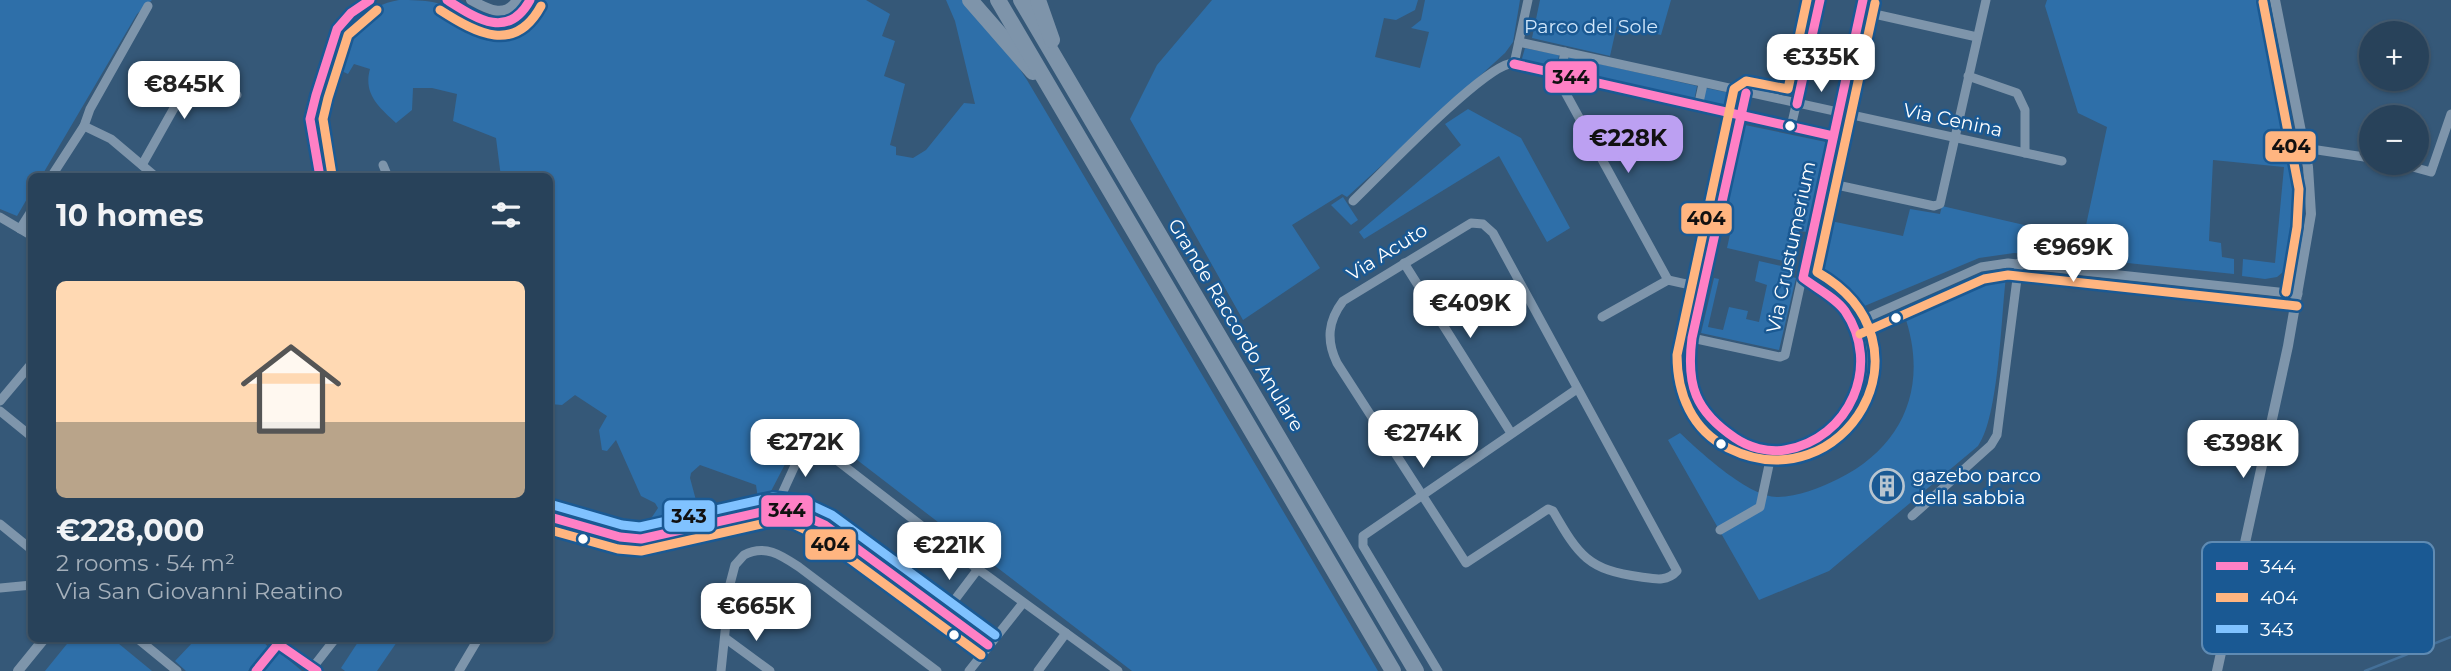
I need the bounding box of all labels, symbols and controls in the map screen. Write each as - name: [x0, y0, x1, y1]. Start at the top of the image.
- park label: Parco del Sole: [1524, 15, 1658, 38]
- map controls: [2359, 21, 2429, 175]
- button: +: [2359, 21, 2429, 91]
- pin: €335K: [1772, 34, 1870, 94]
- text: €335K: [1783, 43, 1859, 71]
- line badge: 344: [1544, 60, 1598, 94]
- pin: €845K: [135, 61, 233, 121]
- text: 344: [1551, 66, 1590, 89]
- text: €845K: [144, 70, 224, 98]
- street label: Via Cenina: [1901, 98, 2005, 142]
- button: −: [2359, 105, 2429, 175]
- pin: €228K: [1579, 116, 1677, 175]
- unlabelled marker: [1783, 119, 1797, 133]
- text: €228K: [1589, 124, 1667, 152]
- line badge: 404: [2264, 130, 2317, 163]
- text: 404: [2271, 135, 2311, 158]
- street label: Via Crustumerium: [1762, 159, 1820, 335]
- icon: filters: [487, 196, 525, 234]
- text: 10 homes: [56, 197, 204, 234]
- line badge: 404: [1680, 202, 1733, 235]
- text: 404: [1686, 207, 1726, 230]
- street label: Grande Raccordo Anulare: [1163, 214, 1309, 436]
- street label: Via Acuto: [1343, 218, 1432, 286]
- pin: €969K: [2024, 224, 2122, 284]
- text: €969K: [2033, 233, 2113, 261]
- pin: €409K: [1421, 280, 1519, 340]
- text: €409K: [1429, 289, 1511, 317]
- unlabelled marker: [1889, 311, 1903, 325]
- icon: home: [228, 326, 354, 452]
- pin: €274K: [1374, 410, 1472, 470]
- text: €274K: [1384, 419, 1462, 447]
- pin: €272K: [756, 420, 854, 479]
- pin: €398K: [2194, 420, 2292, 480]
- text: €272K: [767, 428, 844, 456]
- text: €398K: [2203, 429, 2283, 457]
- unlabelled marker: [1714, 437, 1728, 451]
- place label: gazebo parco della sabbia: [1912, 464, 2041, 509]
- building icon: gazebo parco della sabbia: [1868, 467, 1906, 505]
- line badge: 344: [760, 494, 814, 528]
- line badge: 343: [663, 499, 716, 533]
- text: 344: [767, 499, 806, 522]
- text: 343: [670, 505, 707, 528]
- text: €228,000: [56, 512, 204, 549]
- pin: €221K: [900, 522, 998, 582]
- line badge: 404: [804, 528, 857, 561]
- text: €221K: [913, 531, 985, 559]
- unlabelled marker: [576, 532, 590, 546]
- text: 404: [810, 533, 850, 556]
- legend: [2202, 542, 2434, 654]
- text: 2 rooms · 54 m²: [56, 549, 235, 577]
- text: 344: [2260, 555, 2296, 578]
- text: Via San Giovanni Reatino: [56, 577, 343, 605]
- pin: €665K: [707, 584, 805, 643]
- text: 404: [2260, 586, 2298, 609]
- text: €665K: [717, 592, 795, 620]
- text: 343: [2260, 618, 2294, 641]
- unlabelled marker: [947, 628, 961, 642]

